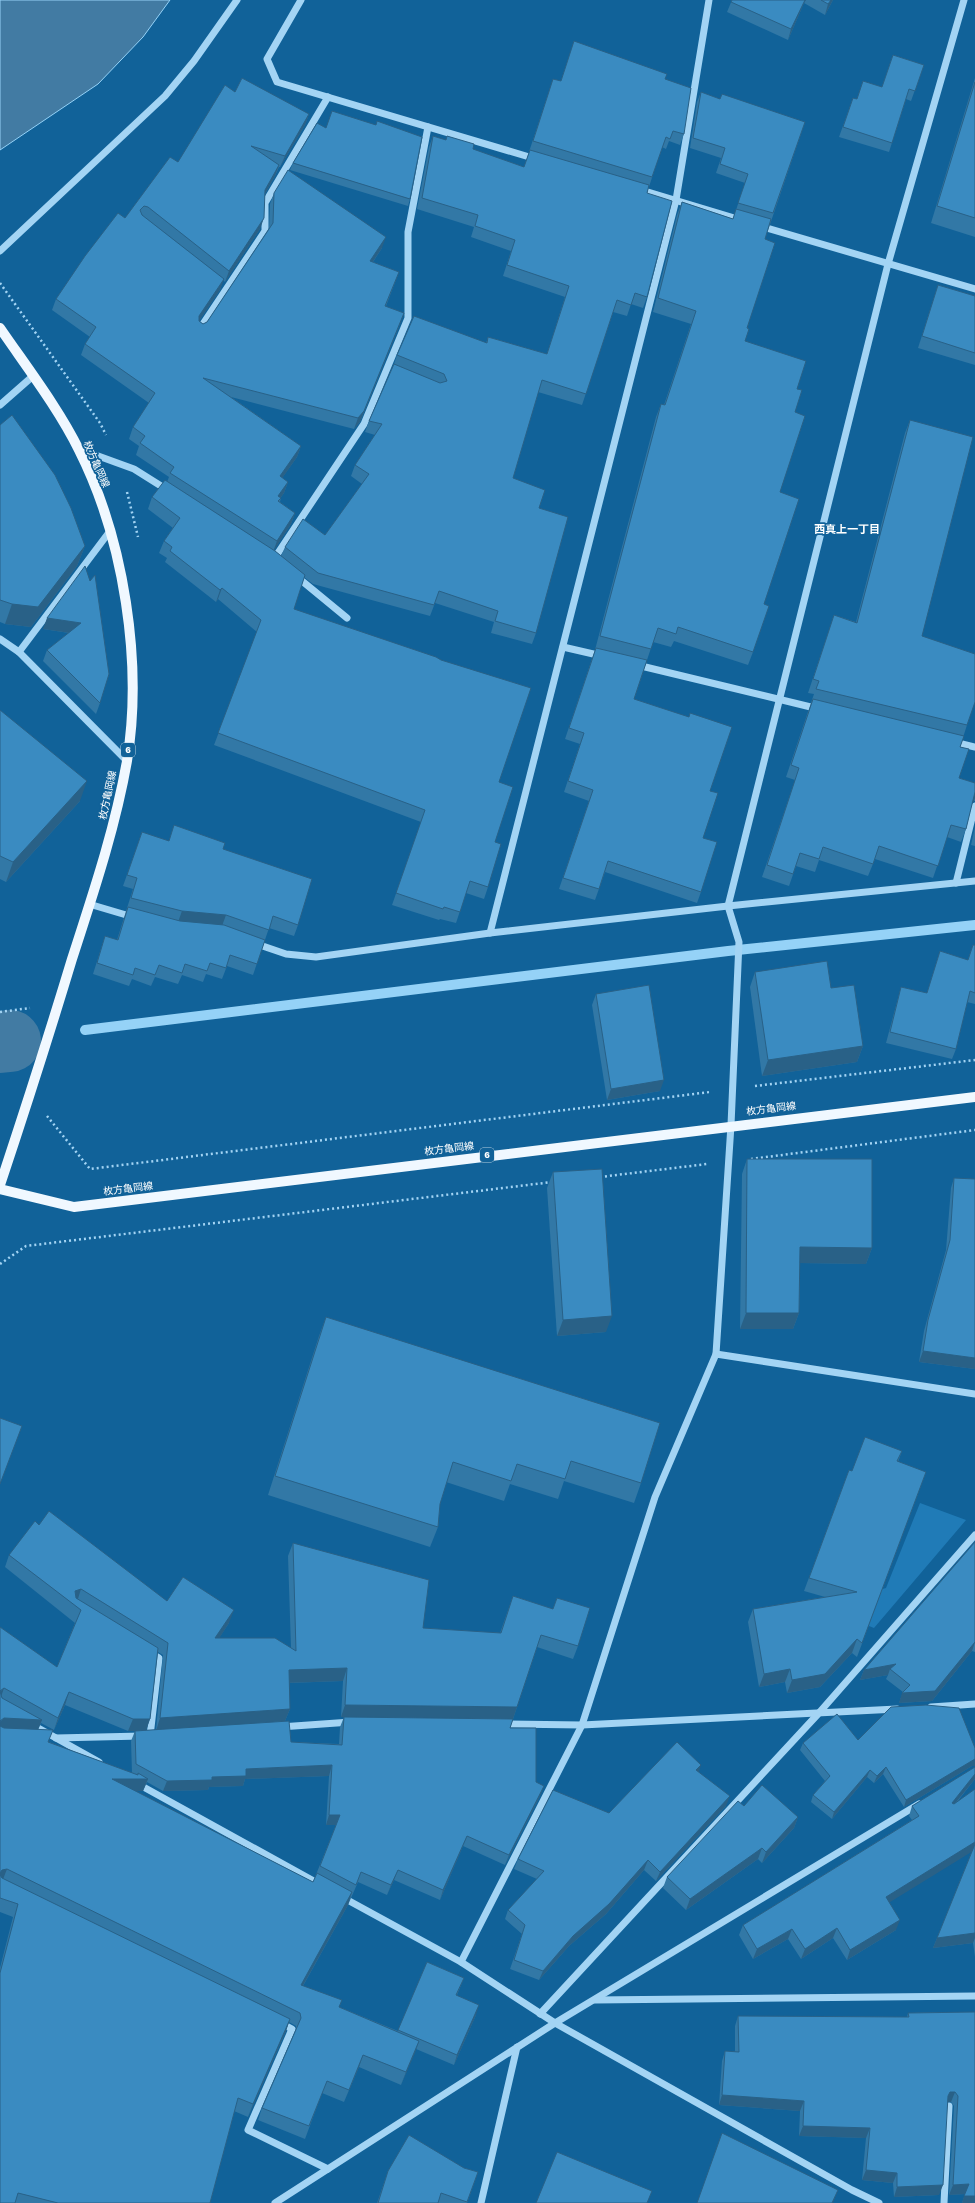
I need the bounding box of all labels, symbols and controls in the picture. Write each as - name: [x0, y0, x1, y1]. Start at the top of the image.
- street label: 枚方亀岡線: [81, 439, 112, 489]
- district label: 西真上一丁目: [814, 523, 880, 536]
- road number: 6: [121, 743, 135, 757]
- street label: 枚方亀岡線: [97, 770, 118, 821]
- street label: 枚方亀岡線: [746, 1100, 797, 1117]
- street label: 枚方亀岡線: [424, 1140, 475, 1157]
- road number: 6: [480, 1148, 494, 1162]
- street label: 枚方亀岡線: [103, 1180, 154, 1197]

